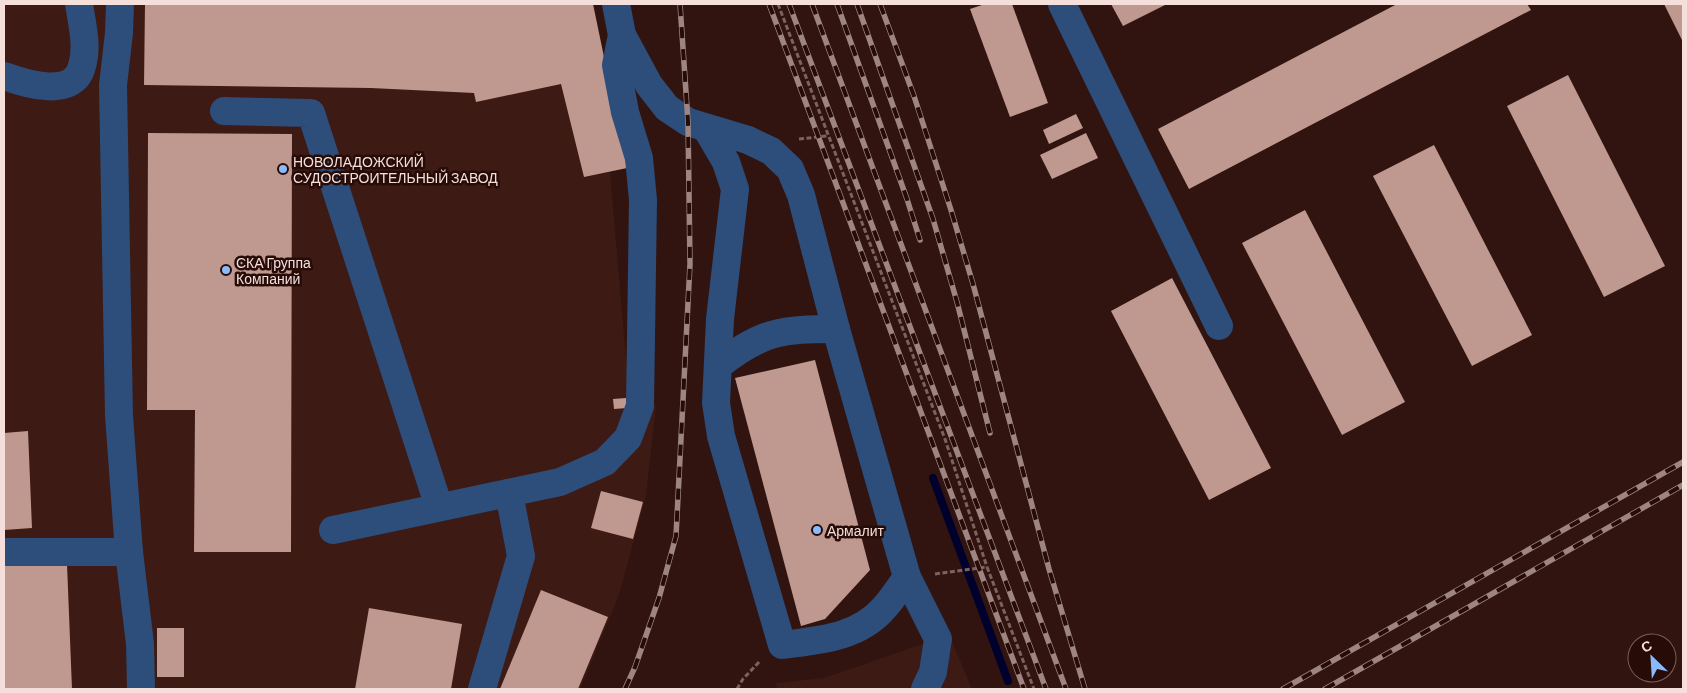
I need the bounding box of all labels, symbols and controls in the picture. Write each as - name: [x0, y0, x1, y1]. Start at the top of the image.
- place label: НОВОЛАДОЖСКИЙ СУДОСТРОИТЕЛЬНЫЙ ЗАВОД: [293, 153, 498, 186]
- marker: НОВОЛАДОЖСКИЙ СУДОСТРОИТЕЛЬНЫЙ ЗАВОД: [277, 163, 289, 175]
- place label: СКА Группа Компаний: [236, 254, 311, 287]
- marker: СКА Группа Компаний: [220, 264, 232, 276]
- place label: Армалит: [827, 522, 885, 539]
- marker: Армалит: [811, 524, 823, 536]
- north arrow: [1627, 633, 1677, 683]
- text: С: [1638, 636, 1654, 656]

